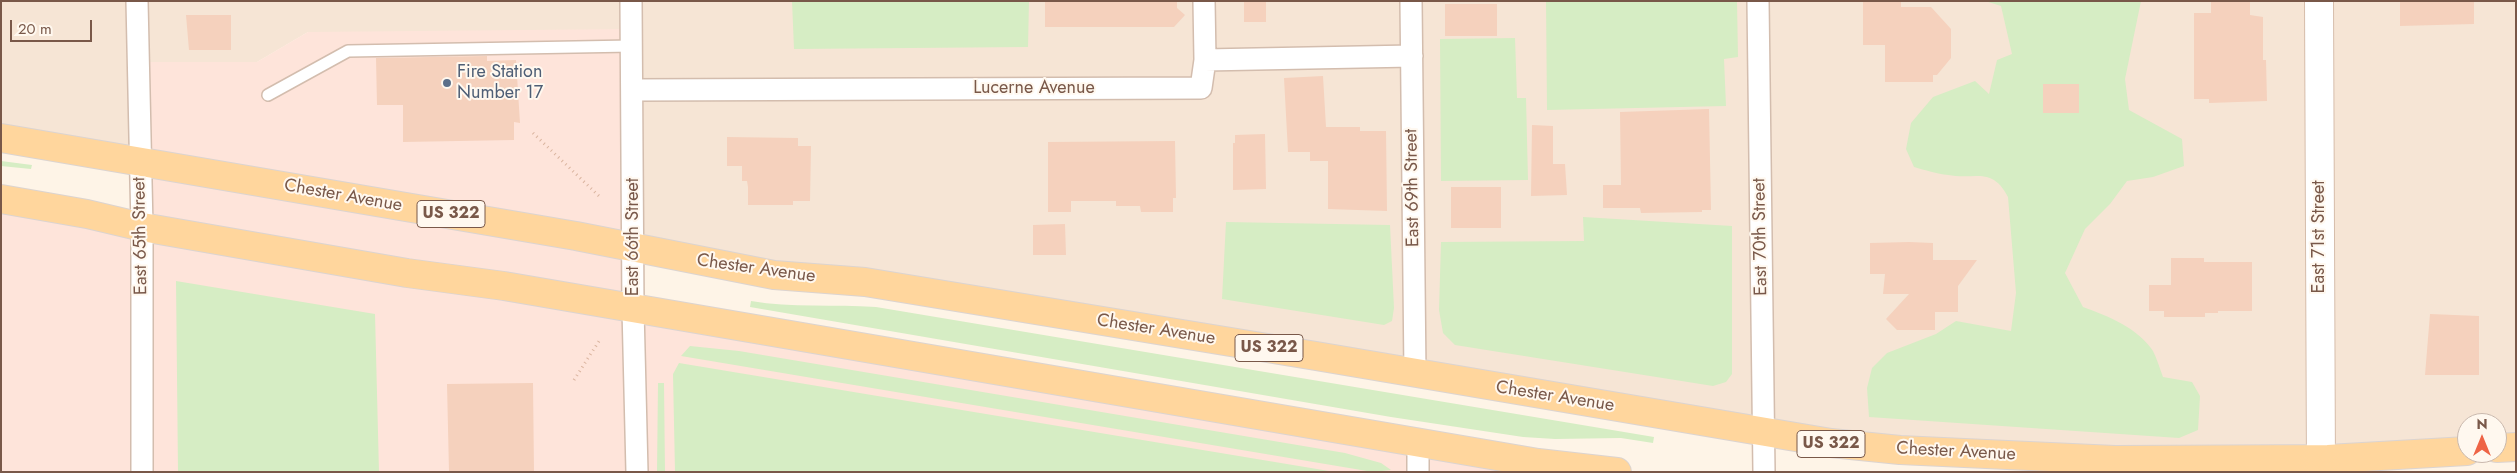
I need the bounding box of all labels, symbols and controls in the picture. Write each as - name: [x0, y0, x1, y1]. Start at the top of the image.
- scale bar: [12, 10, 95, 42]
- text: 20 m: [18, 18, 52, 40]
- place label: Fire Station Number 17: [457, 62, 543, 104]
- marker: Fire Station Number 17: [441, 77, 453, 89]
- street label: Lucerne Avenue: [973, 78, 1095, 100]
- street label: East 69th Street: [1401, 129, 1425, 247]
- street label: Chester Avenue: [282, 175, 404, 217]
- street label: East 65th Street: [129, 177, 153, 295]
- street label: East 66th Street: [623, 178, 645, 296]
- street label: East 70th Street: [1749, 178, 1773, 296]
- street label: East 71st Street: [2309, 180, 2331, 294]
- road number: US 322: [417, 200, 485, 228]
- street label: Chester Avenue: [695, 250, 817, 288]
- street label: Chester Avenue: [1095, 310, 1217, 350]
- road number: US 322: [1235, 334, 1303, 362]
- street label: Chester Avenue: [1494, 377, 1616, 417]
- north arrow: [2457, 413, 2507, 463]
- text: N: [2476, 414, 2488, 434]
- road number: US 322: [1797, 430, 1865, 458]
- street label: Chester Avenue: [1896, 438, 2016, 466]

